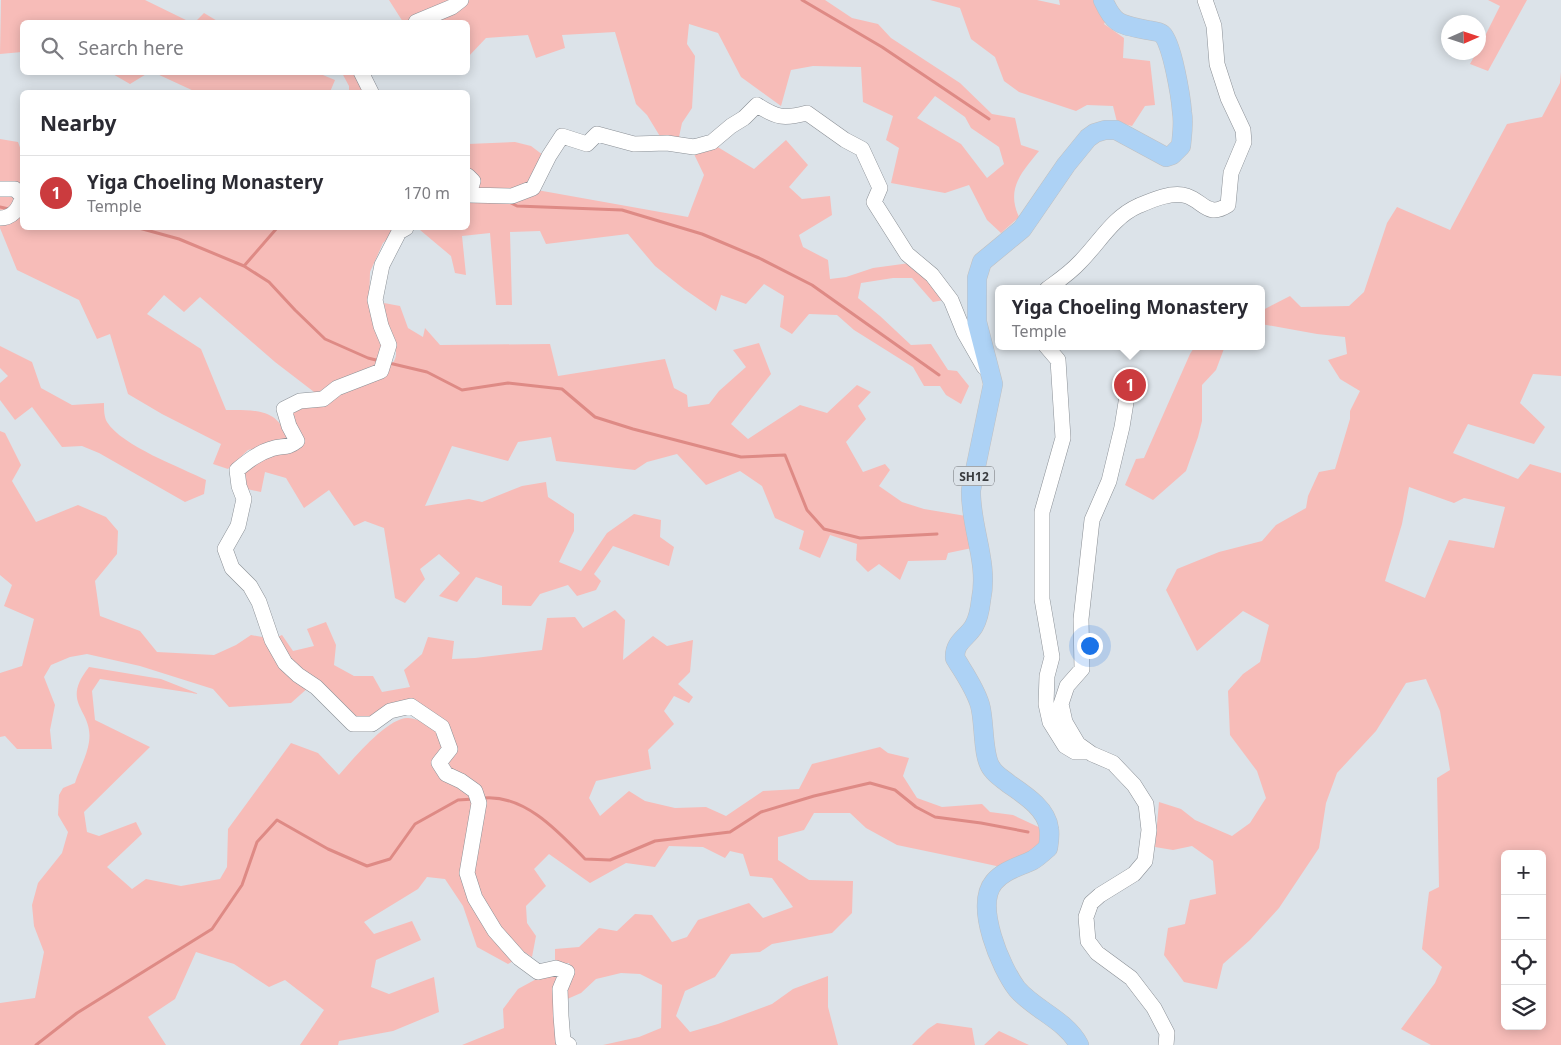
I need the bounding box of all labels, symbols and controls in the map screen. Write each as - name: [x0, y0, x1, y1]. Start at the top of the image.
- north arrow: [1441, 15, 1486, 60]
- search box: [20, 20, 470, 75]
- icon: search: [38, 34, 66, 62]
- text: Search here: [78, 35, 184, 61]
- text: Nearby: [40, 109, 116, 137]
- text: Yiga Choeling Monastery: [87, 169, 323, 195]
- text: 1: [51, 182, 61, 204]
- text: 170 m: [403, 182, 450, 204]
- text: Temple: [87, 195, 142, 217]
- popup: [995, 285, 1265, 350]
- text: Yiga Choeling Monastery: [1012, 294, 1248, 320]
- text: Temple: [1012, 320, 1067, 342]
- pin: 1: [1114, 366, 1146, 404]
- road number: SH12: [954, 466, 994, 486]
- your location: [1077, 633, 1103, 659]
- map controls: [1501, 850, 1546, 1030]
- button: +: [1501, 850, 1546, 895]
- button: −: [1501, 895, 1546, 940]
- button: locate: [1501, 940, 1546, 985]
- button: layers: [1501, 985, 1546, 1030]

